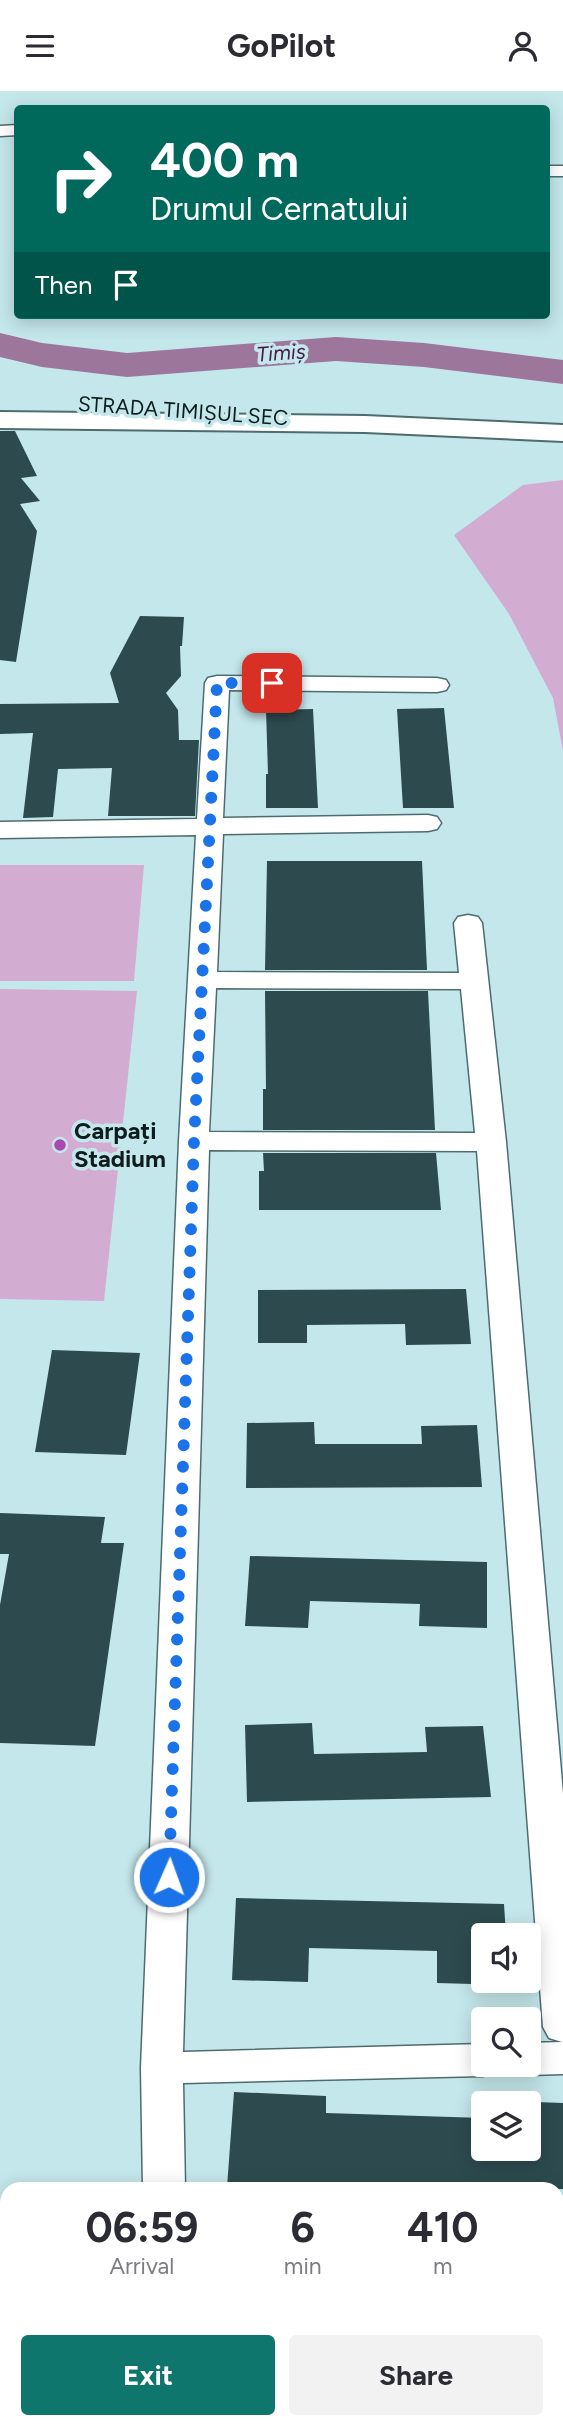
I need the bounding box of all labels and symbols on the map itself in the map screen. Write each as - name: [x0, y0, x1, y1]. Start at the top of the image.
- water label: Timiș: [256, 338, 306, 367]
- street label: STRADA TIMIȘUL SEC: [77, 391, 289, 430]
- pin: [242, 653, 302, 713]
- place label: Carpați Stadium: [74, 1116, 166, 1173]
- marker: Carpați Stadium: [52, 1137, 68, 1153]
- position arrow: [132, 1840, 206, 1914]

